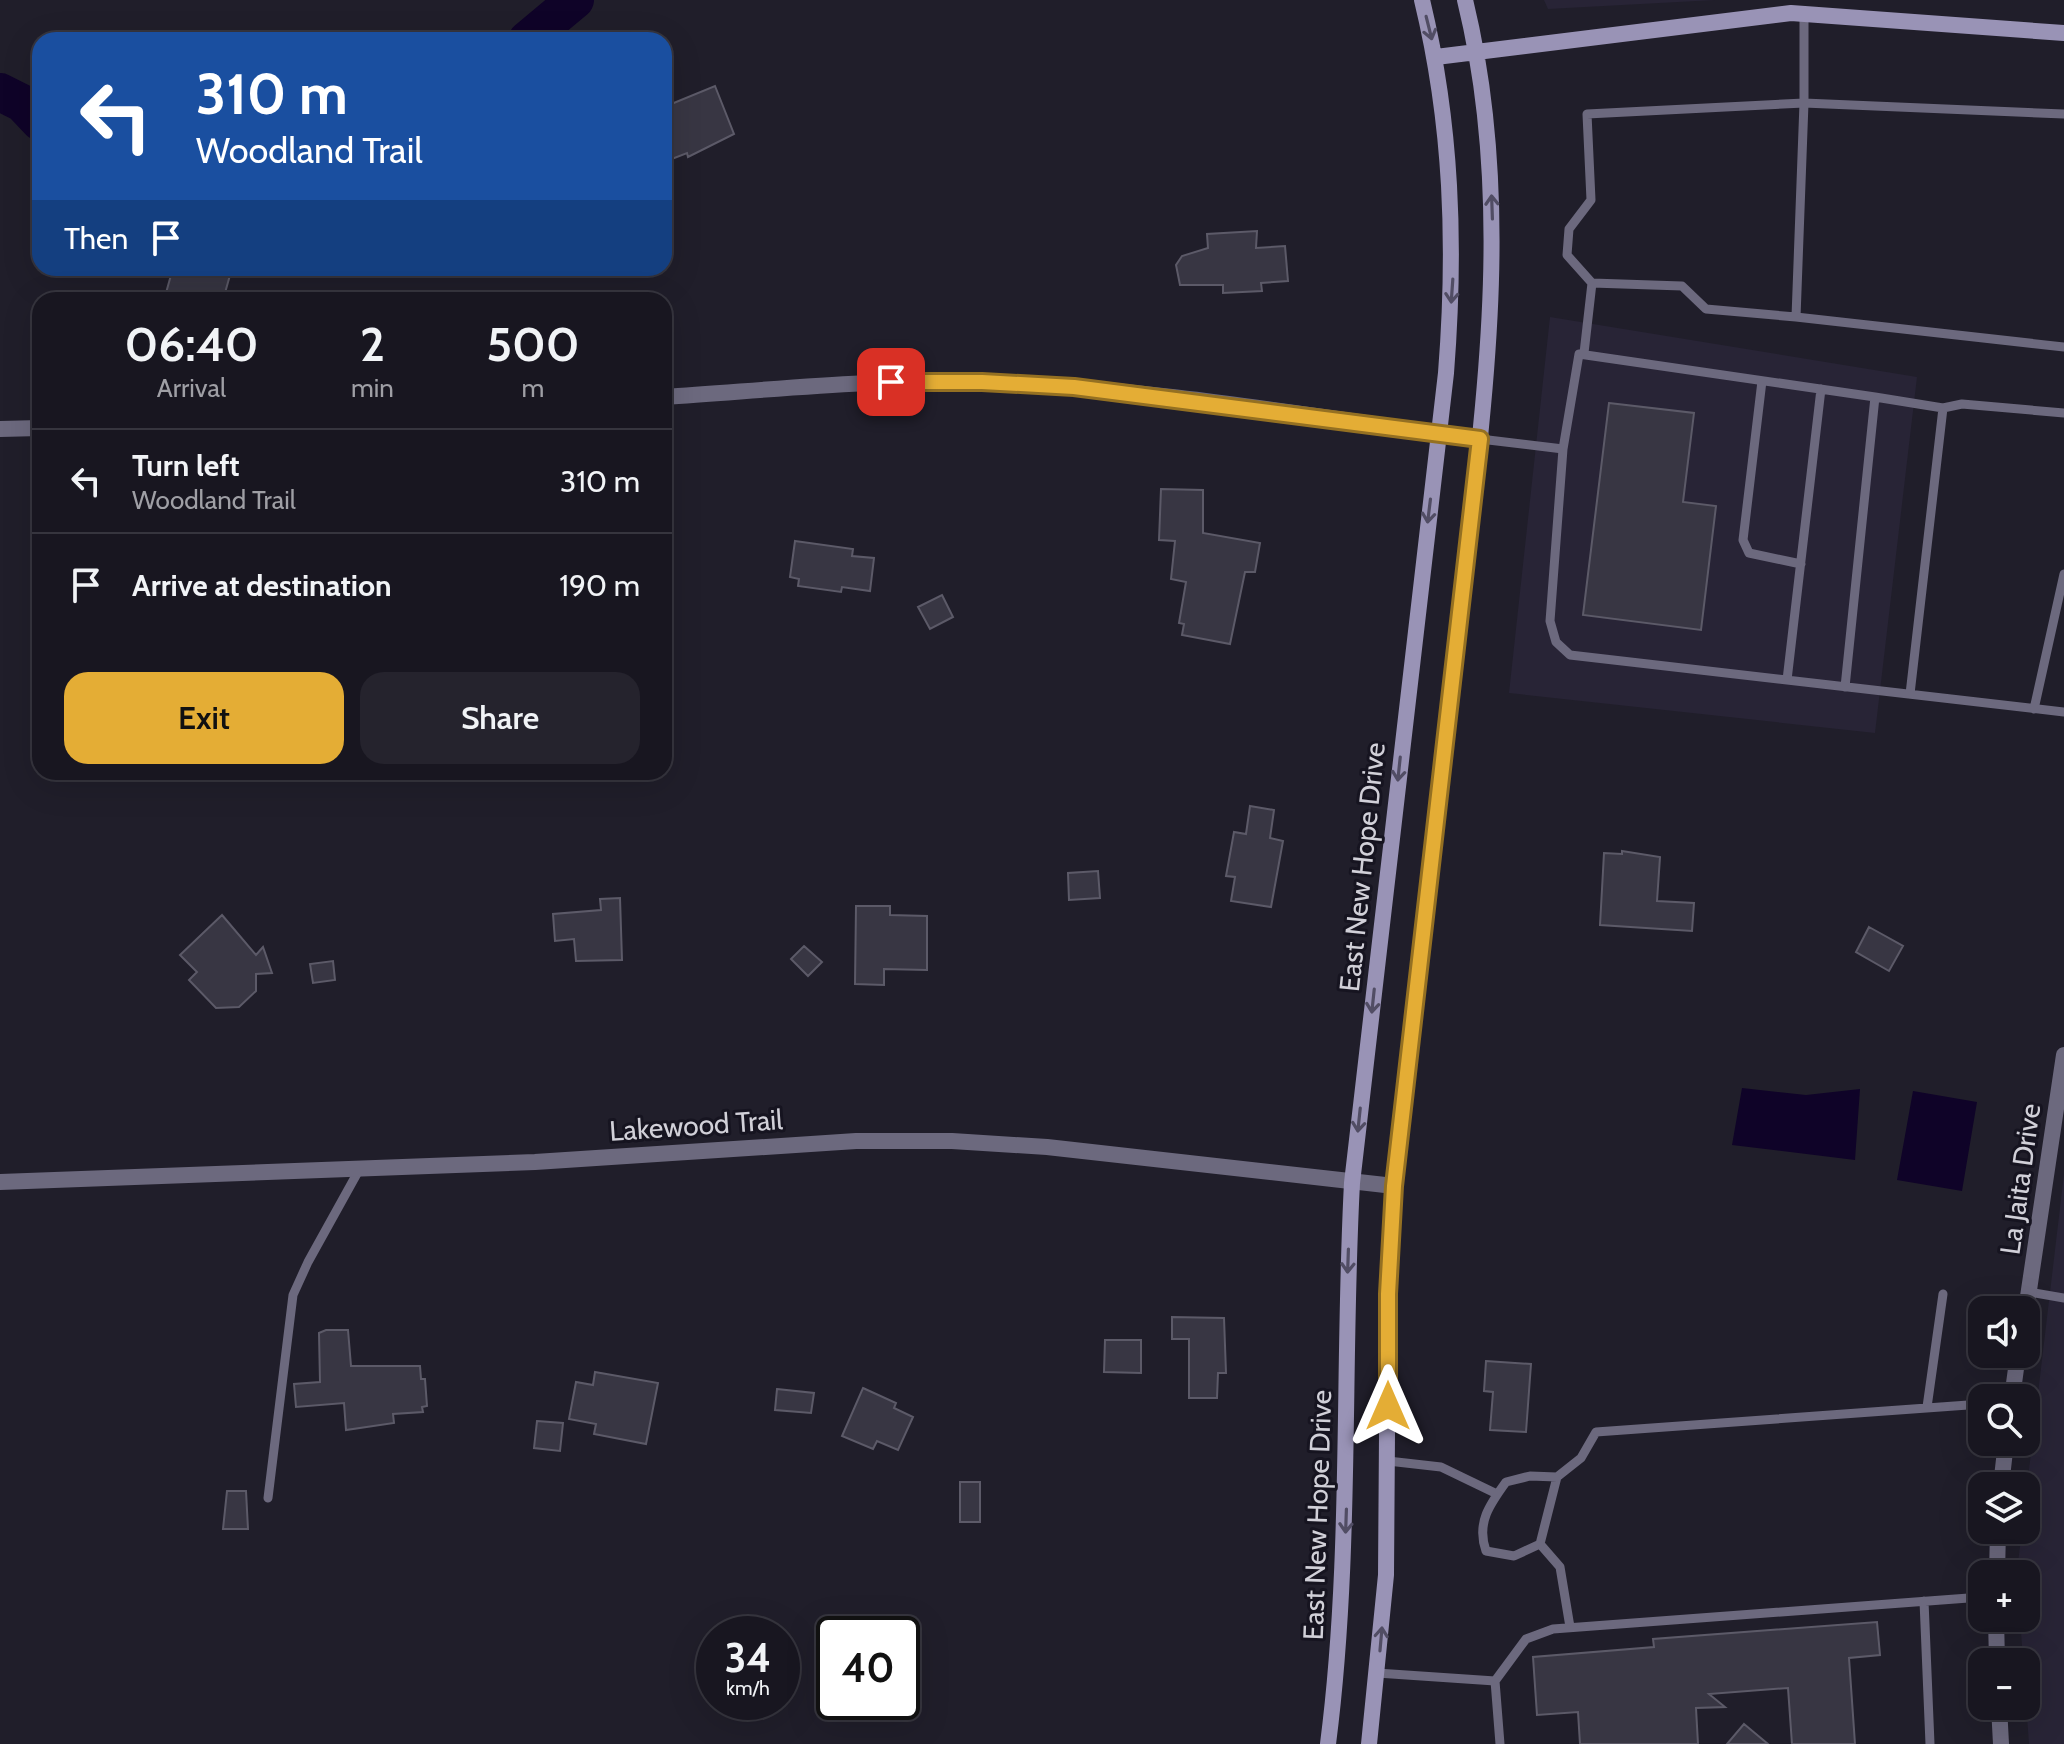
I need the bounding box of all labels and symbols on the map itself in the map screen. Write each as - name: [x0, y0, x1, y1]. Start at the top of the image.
- one-way arrow: [1422, 15, 1437, 41]
- one-way arrow: [1485, 194, 1500, 221]
- one-way arrow: [1444, 277, 1459, 304]
- pin: [857, 348, 925, 416]
- one-way arrow: [1422, 497, 1437, 524]
- street label: East New Hope Drive: [1332, 741, 1392, 993]
- one-way arrow: [1391, 756, 1406, 781]
- one-way arrow: [1365, 988, 1380, 1014]
- street label: La Jaita Drive: [1993, 1101, 2047, 1257]
- street label: Lakewood Trail: [608, 1102, 784, 1148]
- one-way arrow: [1352, 1106, 1367, 1132]
- one-way arrow: [1341, 1247, 1356, 1274]
- position arrow: [1346, 1364, 1430, 1448]
- street label: East New Hope Drive: [1296, 1389, 1338, 1641]
- one-way arrow: [1339, 1507, 1354, 1534]
- speed limit sign: 40: [816, 1616, 920, 1720]
- one-way arrow: [1373, 1626, 1388, 1653]

